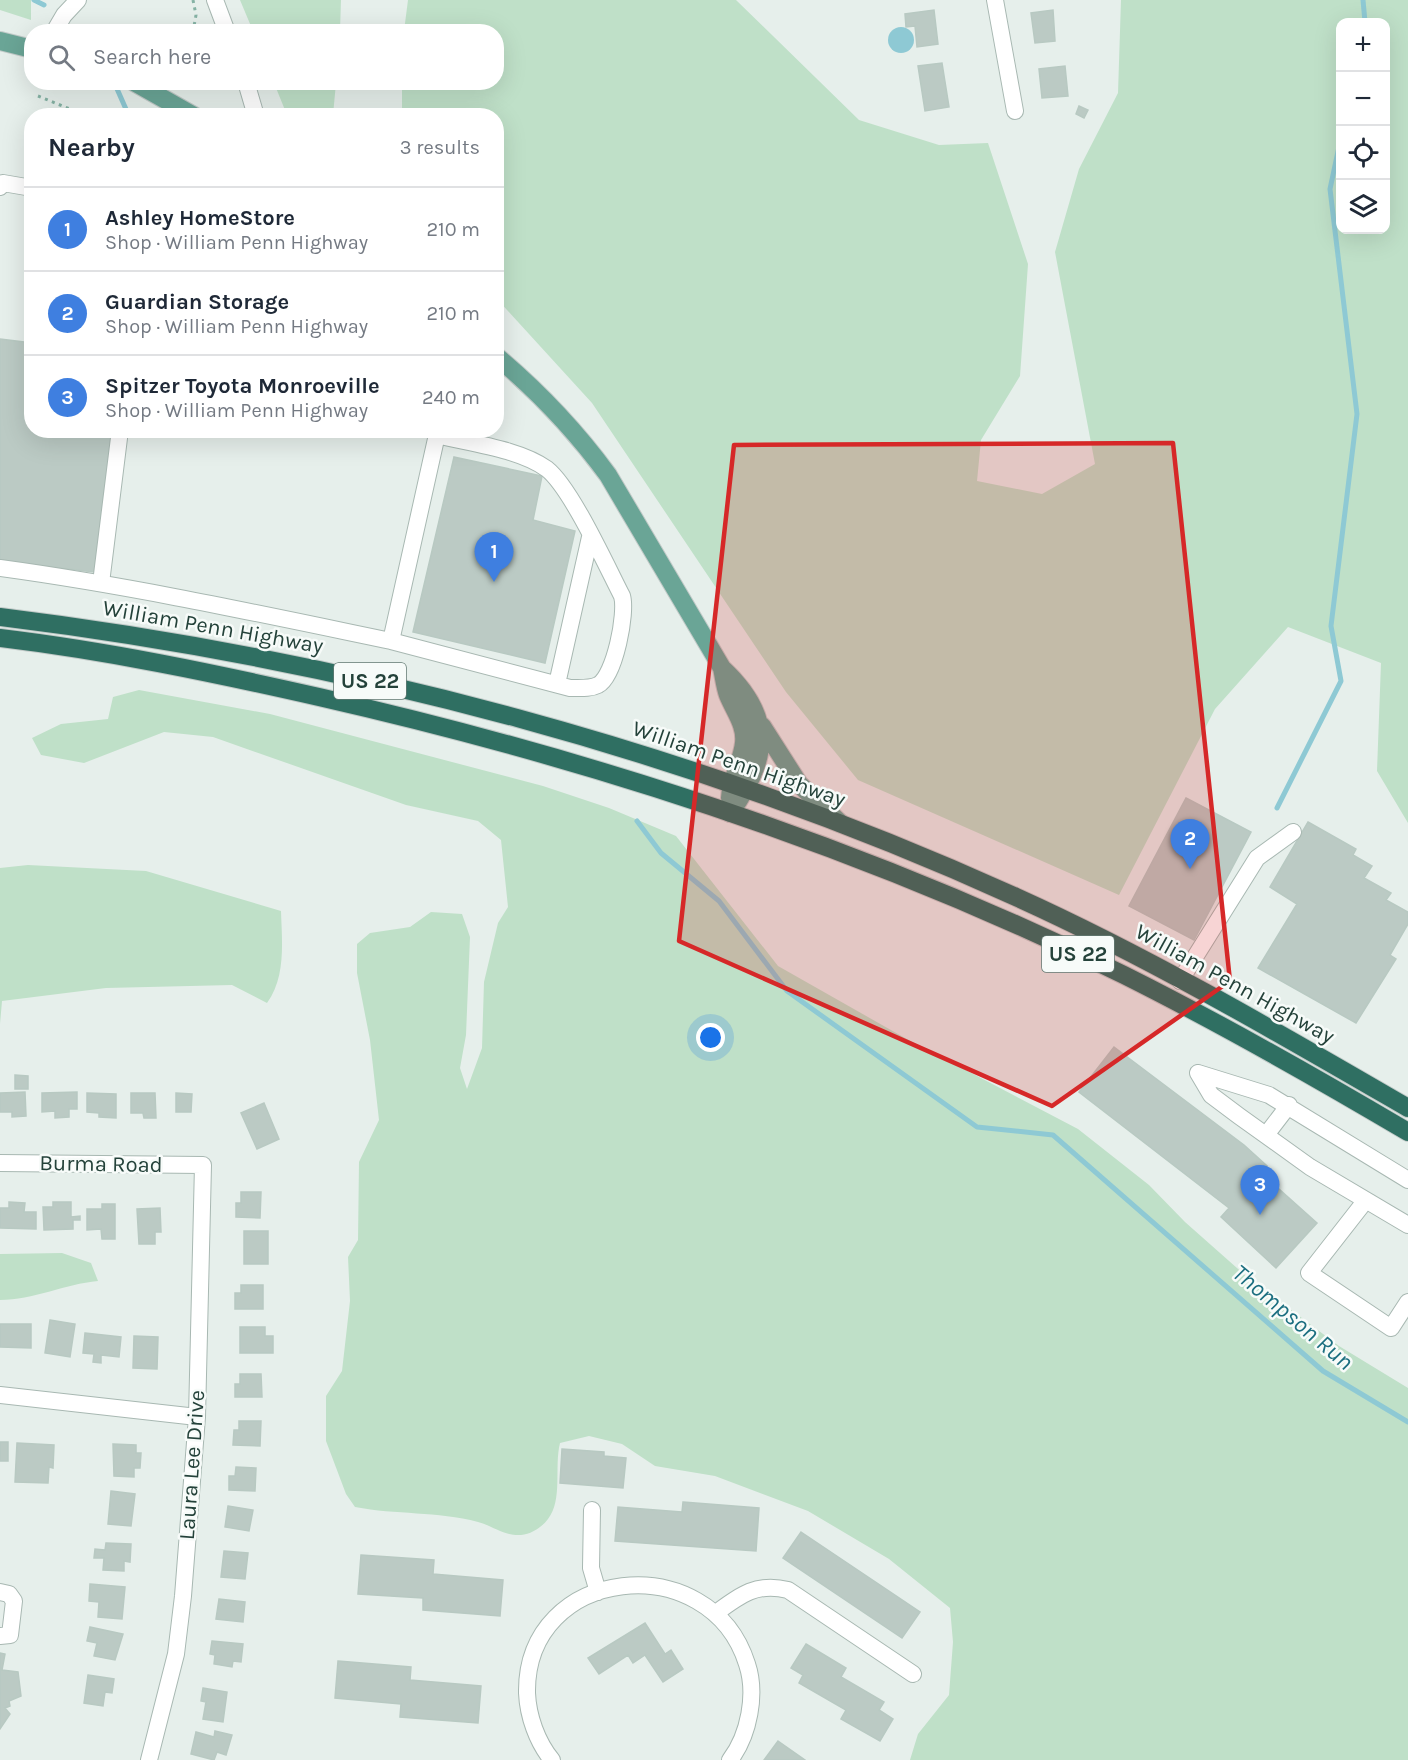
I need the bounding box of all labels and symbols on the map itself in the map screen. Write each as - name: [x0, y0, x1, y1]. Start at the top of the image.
- pin: 1: [474, 532, 514, 582]
- street label: William Penn Highway: [101, 595, 325, 659]
- road number: US 22: [334, 663, 406, 699]
- street label: William Penn Highway: [629, 715, 849, 813]
- pin: 2: [1170, 820, 1210, 869]
- street label: William Penn Highway: [1131, 918, 1339, 1050]
- road number: US 22: [1042, 936, 1114, 972]
- your location: [696, 1023, 725, 1052]
- street label: Burma Road: [39, 1150, 163, 1178]
- pin: 3: [1240, 1166, 1280, 1215]
- water label: Thompson Run: [1227, 1258, 1359, 1376]
- street label: Laura Lee Drive: [174, 1389, 210, 1541]

